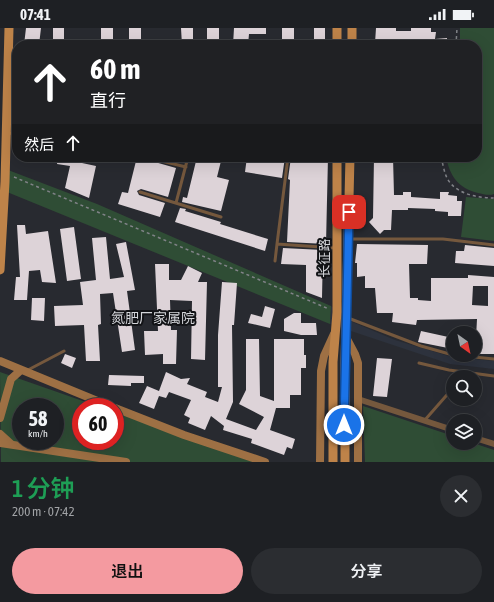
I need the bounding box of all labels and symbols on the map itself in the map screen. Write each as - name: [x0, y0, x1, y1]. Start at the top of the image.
- pin: [332, 195, 366, 229]
- street label: 长征路: [317, 238, 332, 278]
- district label: 氮肥厂家属院: [111, 310, 195, 326]
- north arrow: [446, 326, 482, 362]
- speed limit sign: 60: [72, 398, 124, 450]
- position arrow: [323, 404, 365, 446]

